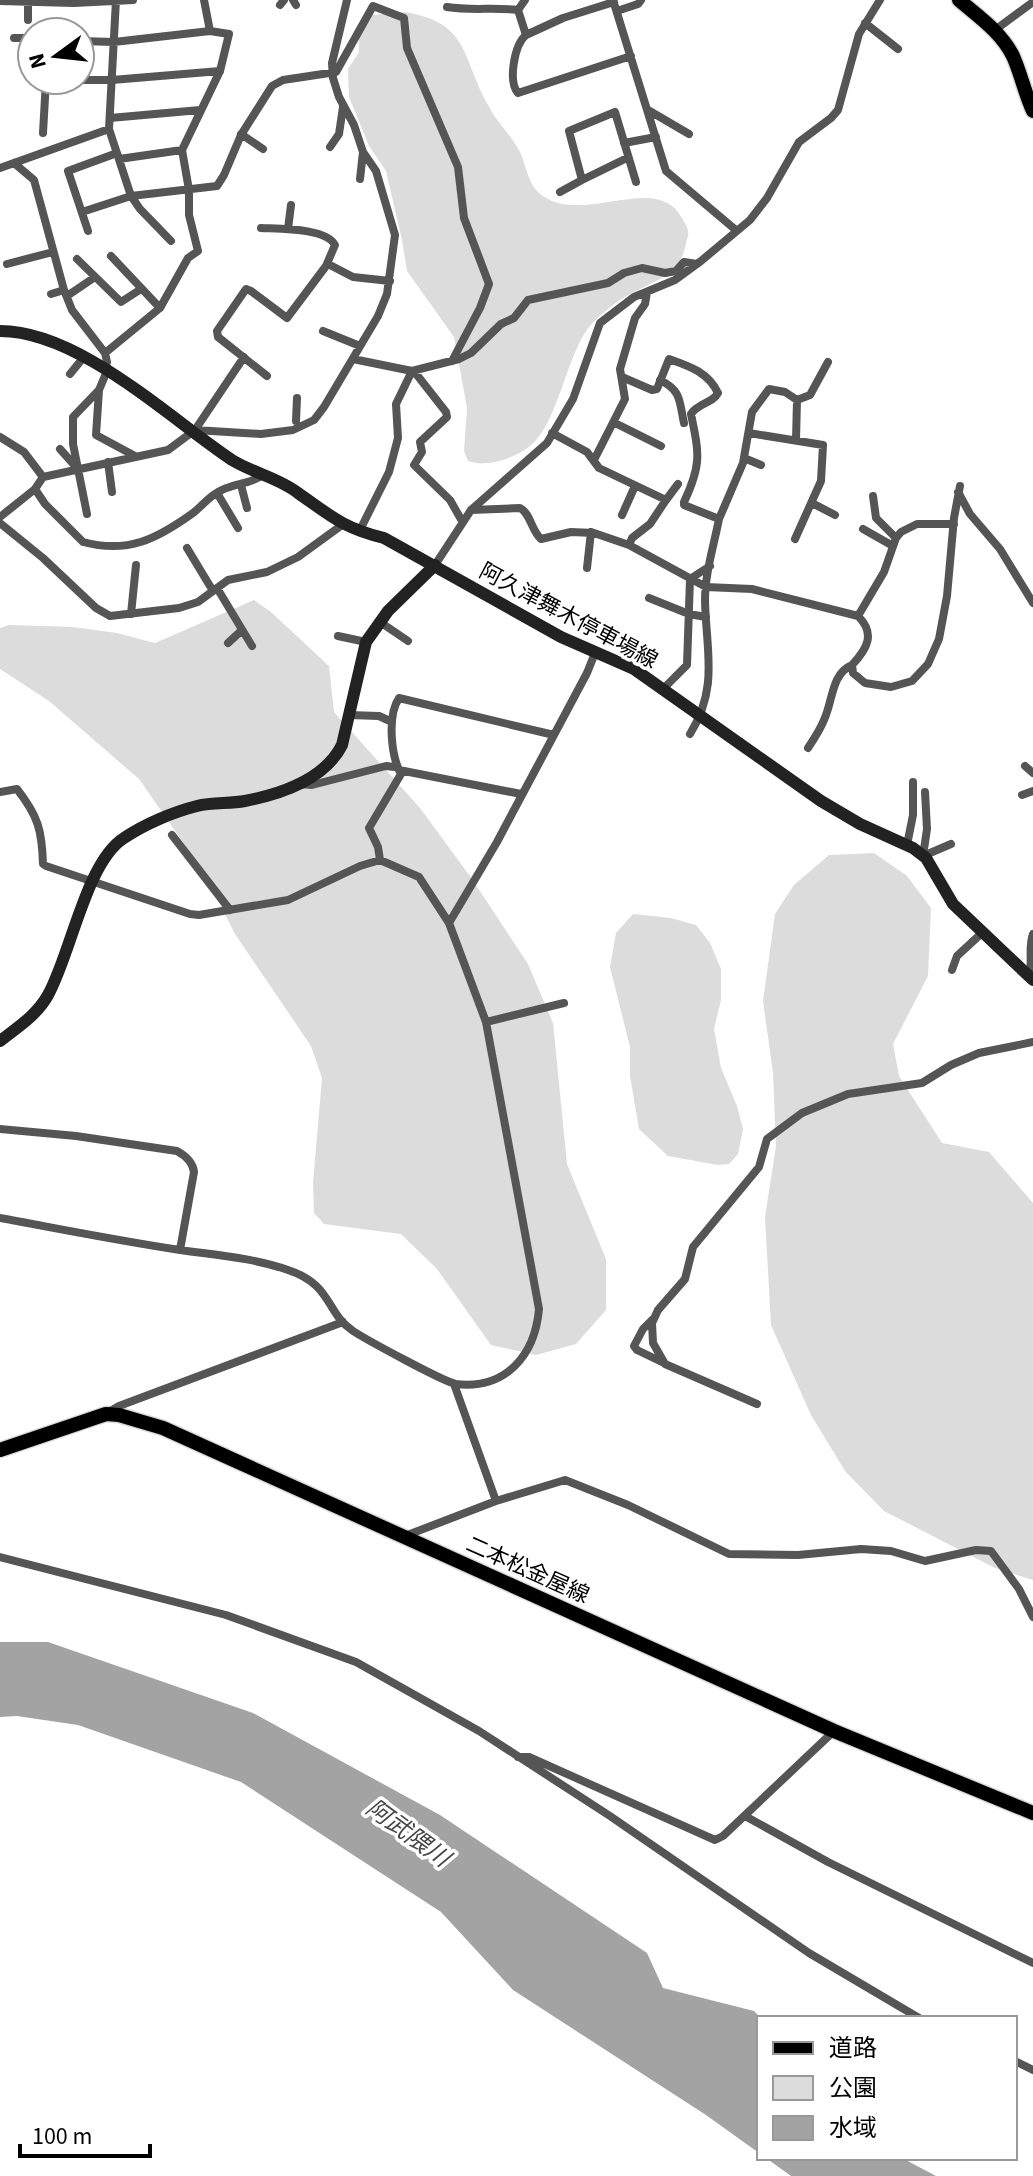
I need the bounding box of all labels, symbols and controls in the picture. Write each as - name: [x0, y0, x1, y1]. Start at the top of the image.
- north arrow: [16, 16, 96, 96]
- text: N: [20, 50, 55, 72]
- street label: 阿久津舞木停車場線: [474, 555, 663, 676]
- street label: 二本松金屋線: [461, 1528, 594, 1611]
- water label: 阿武隈川: [359, 1791, 459, 1878]
- legend: [757, 2016, 1017, 2160]
- text: 道路: [829, 2031, 877, 2066]
- text: 公園: [829, 2071, 877, 2106]
- scale bar: [20, 2108, 150, 2158]
- text: 水域: [829, 2111, 877, 2146]
- text: 100 m: [32, 2119, 92, 2154]

